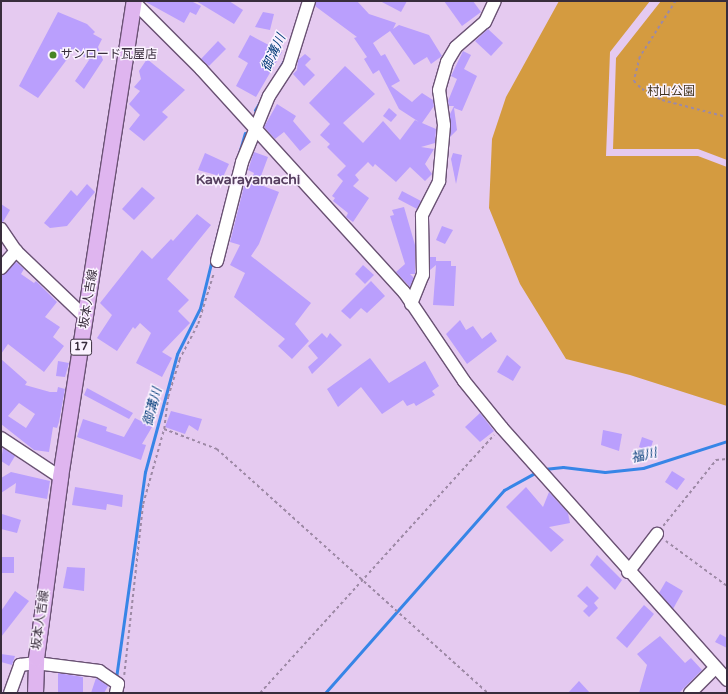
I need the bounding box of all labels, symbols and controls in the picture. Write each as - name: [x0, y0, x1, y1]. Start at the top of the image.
- water label: 御溝川: [259, 32, 289, 74]
- place label: サンロード瓦屋店: [61, 48, 157, 62]
- marker: サンロード瓦屋店: [48, 50, 58, 60]
- park label: 村山公園: [647, 85, 695, 99]
- district label: Kawarayamachi: [196, 172, 300, 188]
- street label: 坂本人吉線: [77, 268, 101, 330]
- road number: 17: [70, 338, 92, 356]
- water label: 御溝川: [140, 386, 166, 428]
- water label: 福川: [630, 445, 658, 467]
- street label: 坂本人吉線: [30, 589, 52, 651]

